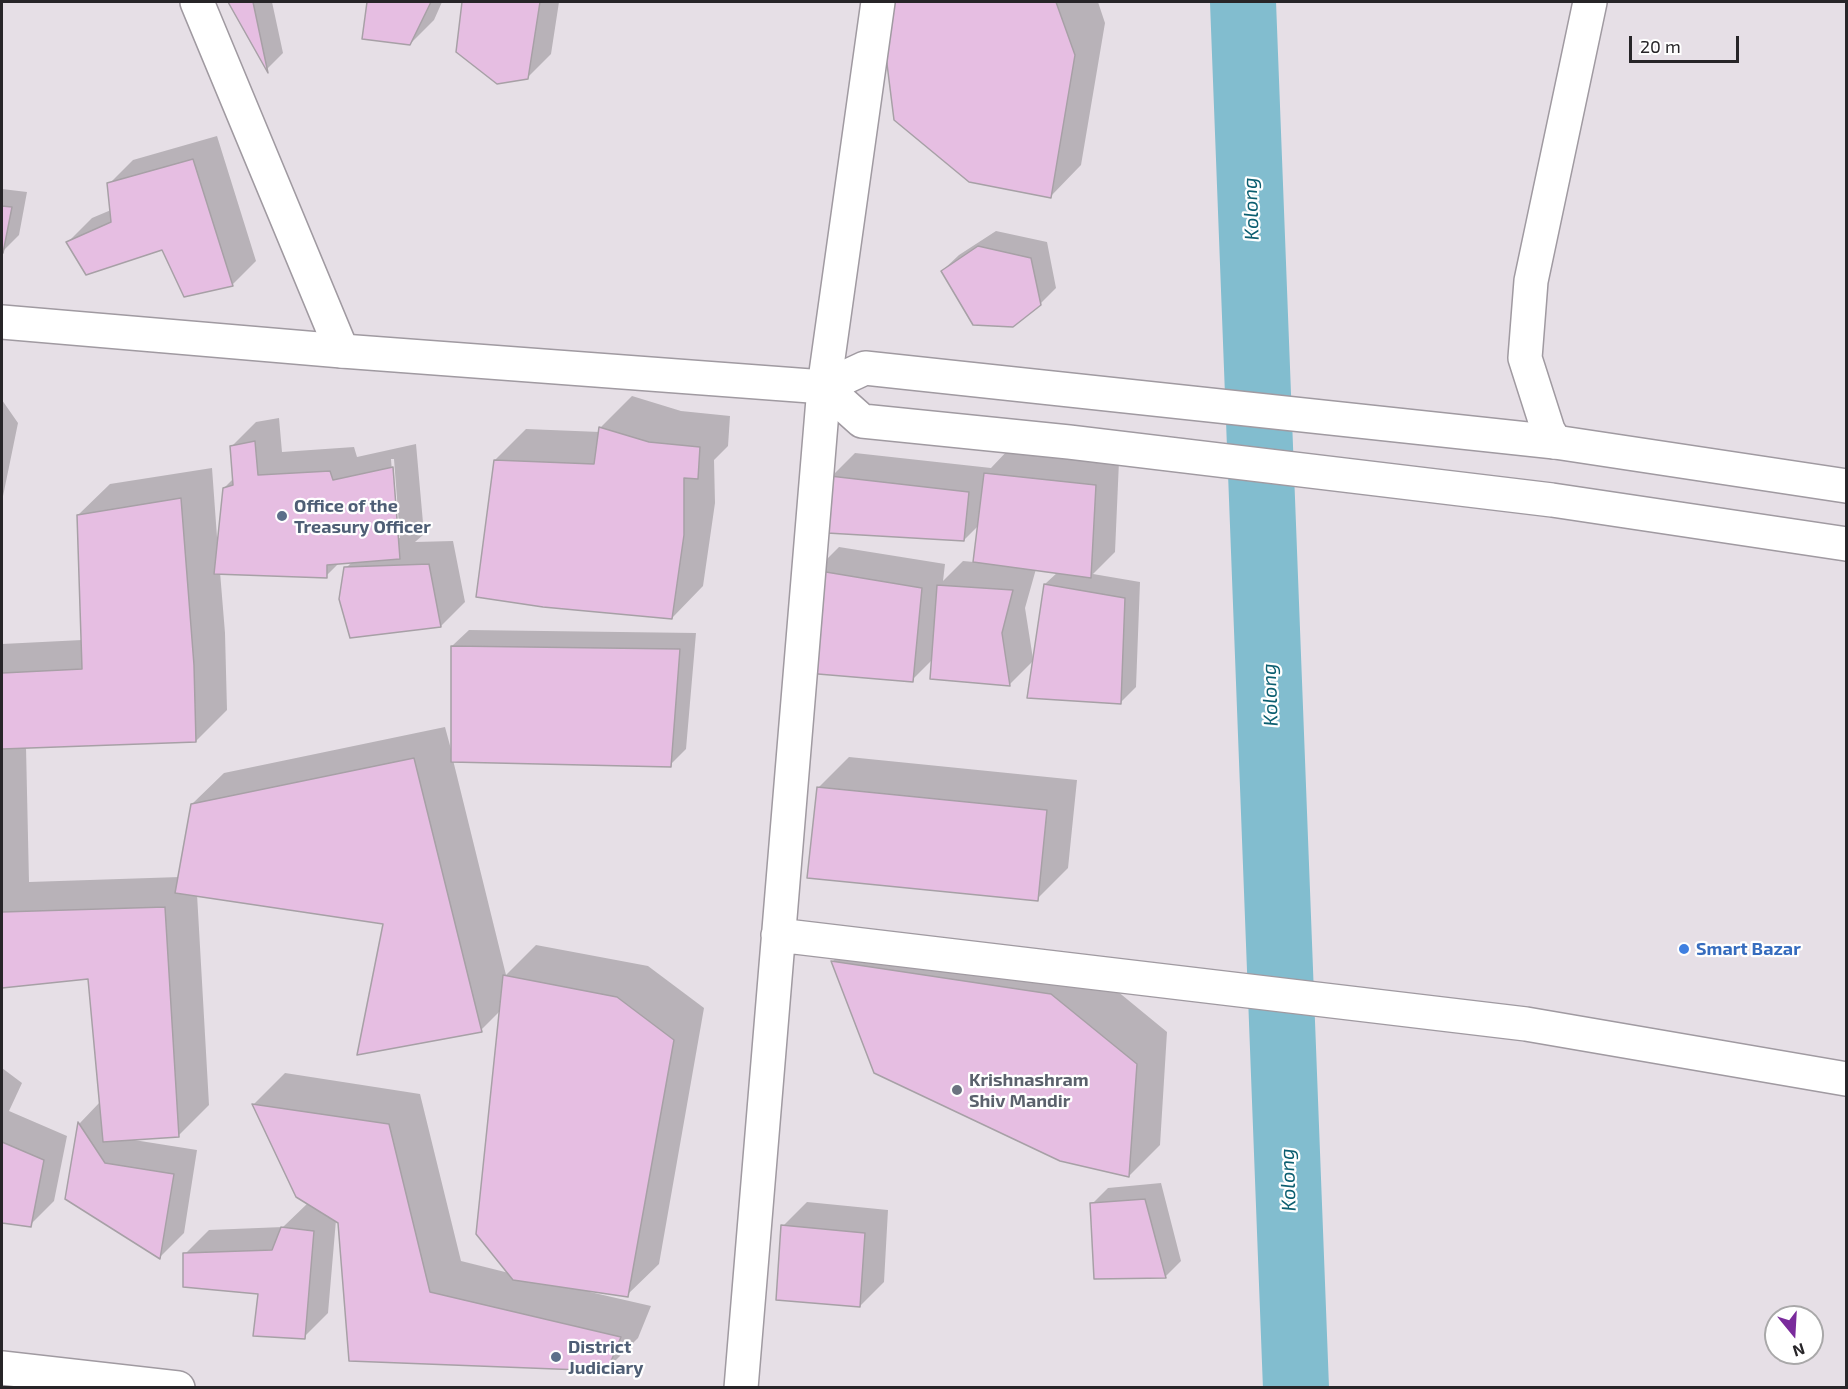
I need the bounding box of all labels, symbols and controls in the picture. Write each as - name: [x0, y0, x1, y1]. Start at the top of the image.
- scale bar: [1632, 24, 1742, 62]
- text: 20 m: [1640, 35, 1681, 57]
- water label: Kolong: [1238, 177, 1264, 241]
- place label: Office of the Treasury Officer: [294, 495, 431, 538]
- marker: Office of the Treasury Officer: [275, 509, 289, 523]
- water label: Kolong: [1257, 663, 1283, 727]
- place label: Smart Bazar: [1696, 938, 1801, 960]
- marker: Smart Bazar: [1677, 942, 1691, 956]
- place label: Krishnashram Shiv Mandir: [969, 1069, 1089, 1112]
- marker: Krishnashram Shiv Mandir: [950, 1083, 964, 1097]
- water label: Kolong: [1275, 1148, 1301, 1212]
- north arrow: [1764, 1305, 1824, 1365]
- place label: District Judiciary: [568, 1336, 643, 1378]
- text: N: [1791, 1340, 1808, 1362]
- marker: District Judiciary: [549, 1350, 563, 1364]

